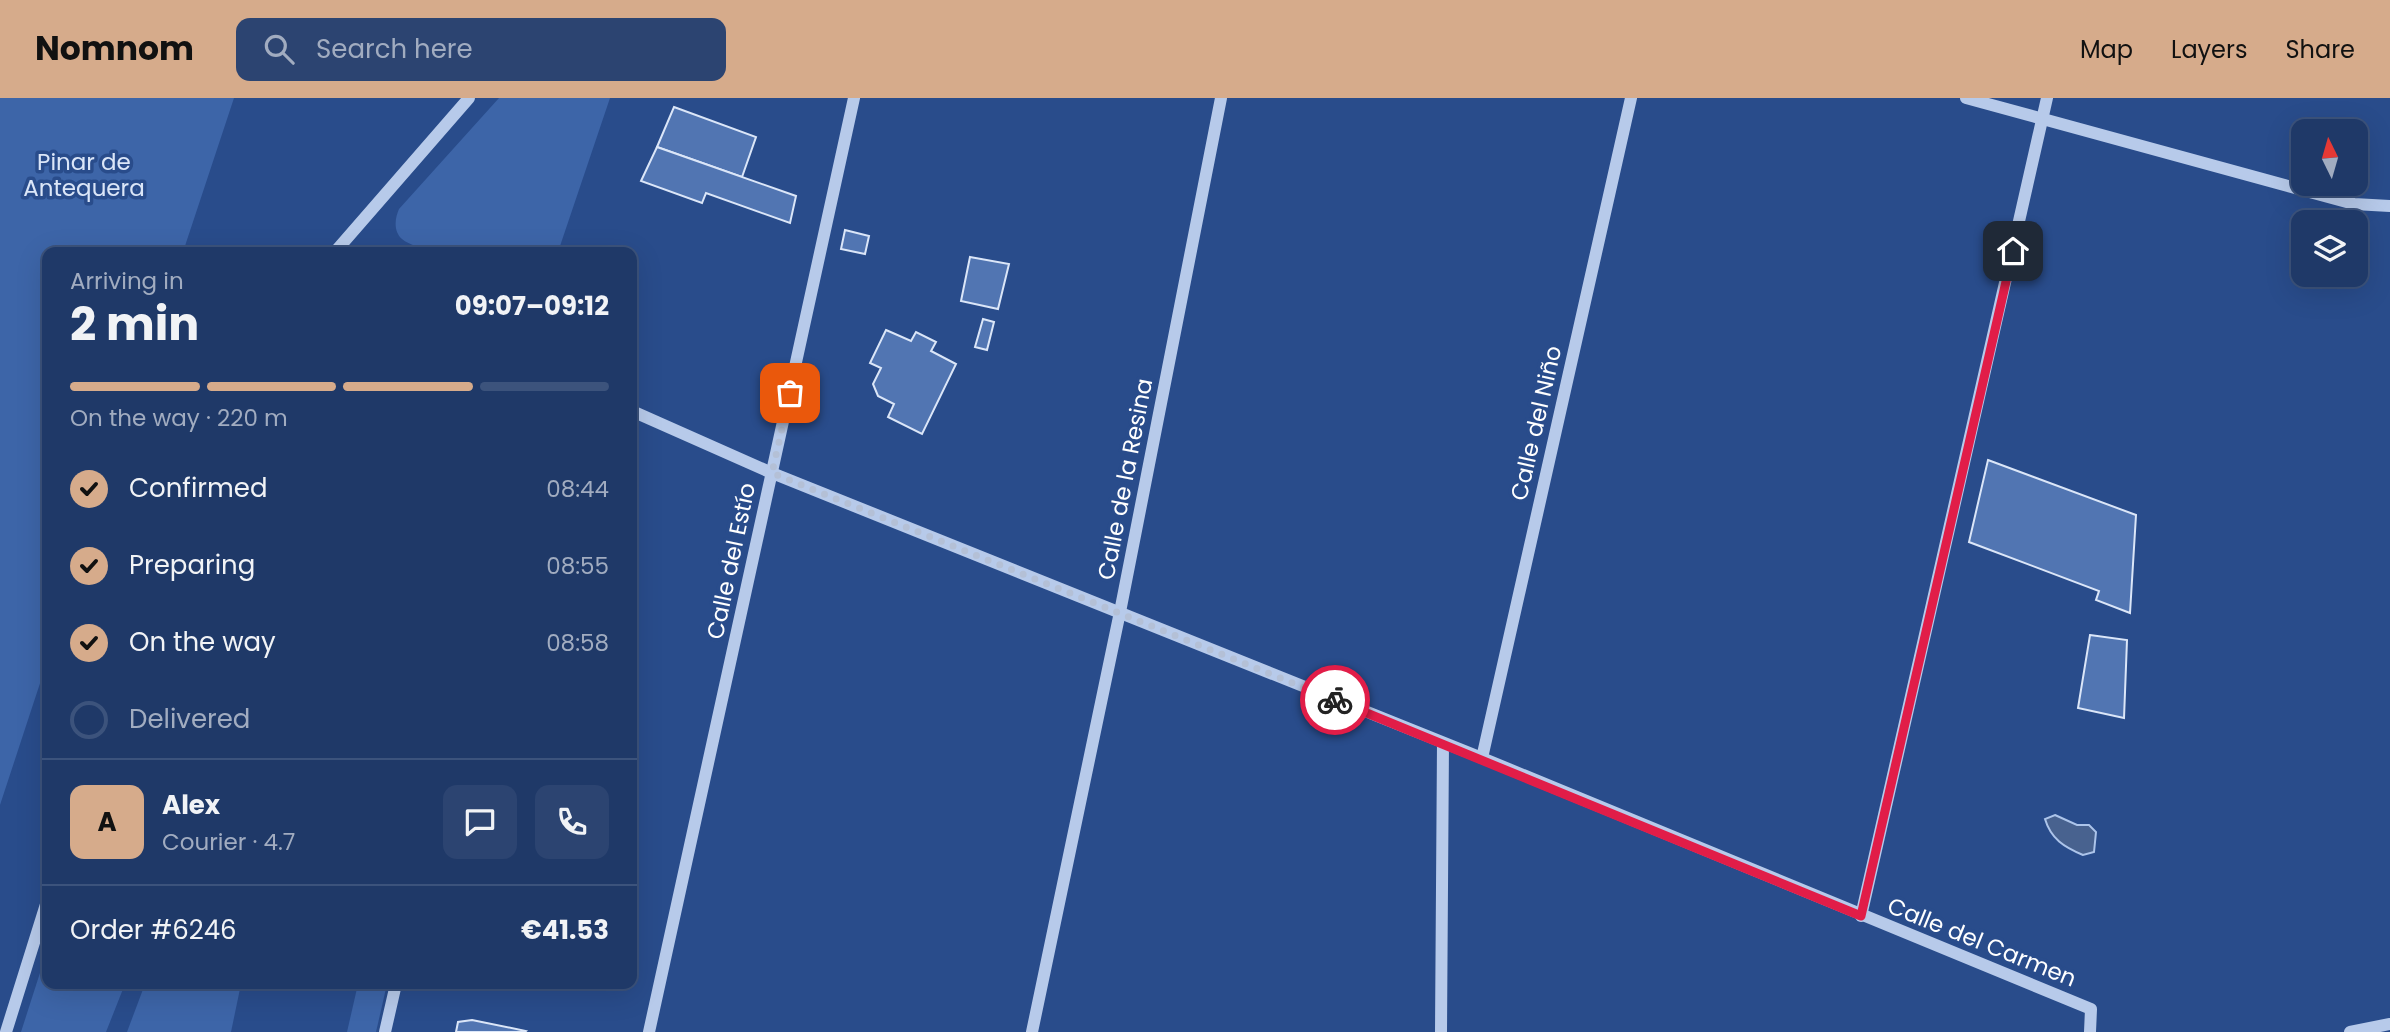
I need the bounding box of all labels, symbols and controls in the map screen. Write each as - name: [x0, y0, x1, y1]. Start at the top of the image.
- search box: [236, 18, 726, 81]
- text: Nomnom: [35, 25, 194, 72]
- icon: search: [260, 30, 298, 68]
- text: Search here: [316, 31, 473, 67]
- text: Map: [2080, 33, 2133, 66]
- text: Layers: [2171, 33, 2247, 66]
- text: Share: [2285, 33, 2355, 66]
- north arrow: [2291, 119, 2368, 196]
- map controls: [2291, 119, 2368, 287]
- park label: Pinar de Antequera: [23, 146, 145, 204]
- button: layers: [2291, 210, 2368, 287]
- pin: [1983, 221, 2043, 281]
- icon: home: [1994, 232, 2032, 270]
- text: Arriving in: [70, 265, 184, 297]
- text: 09:07–09:12: [455, 288, 609, 324]
- text: 2 min: [70, 292, 199, 356]
- street label: Calle del Niño: [1503, 342, 1569, 504]
- pin: [760, 363, 820, 423]
- icon: bag: [771, 374, 809, 412]
- street label: Calle de la Resina: [1090, 376, 1160, 582]
- text: On the way · 220 m: [70, 402, 288, 434]
- icon: check: [70, 470, 108, 508]
- text: Confirmed: [129, 470, 267, 506]
- text: 08:44: [546, 473, 609, 505]
- street label: Calle del Estío: [699, 480, 763, 642]
- icon: check: [70, 547, 108, 585]
- text: Preparing: [129, 547, 255, 583]
- text: 08:55: [546, 550, 609, 582]
- icon: check: [70, 624, 108, 662]
- text: On the way: [129, 624, 276, 660]
- text: 08:58: [546, 627, 609, 659]
- courier: [1300, 665, 1370, 735]
- icon: bike: [1316, 681, 1354, 719]
- text: Delivered: [129, 701, 250, 737]
- button: chat: [443, 785, 517, 859]
- button: phone: [535, 785, 609, 859]
- text: Alex: [162, 787, 220, 823]
- text: A: [97, 804, 117, 840]
- text: Courier · 4.7: [162, 826, 295, 858]
- street label: Calle del Carmen: [1883, 889, 2081, 995]
- text: Order #6246: [70, 912, 237, 948]
- text: €41.53: [521, 912, 609, 948]

